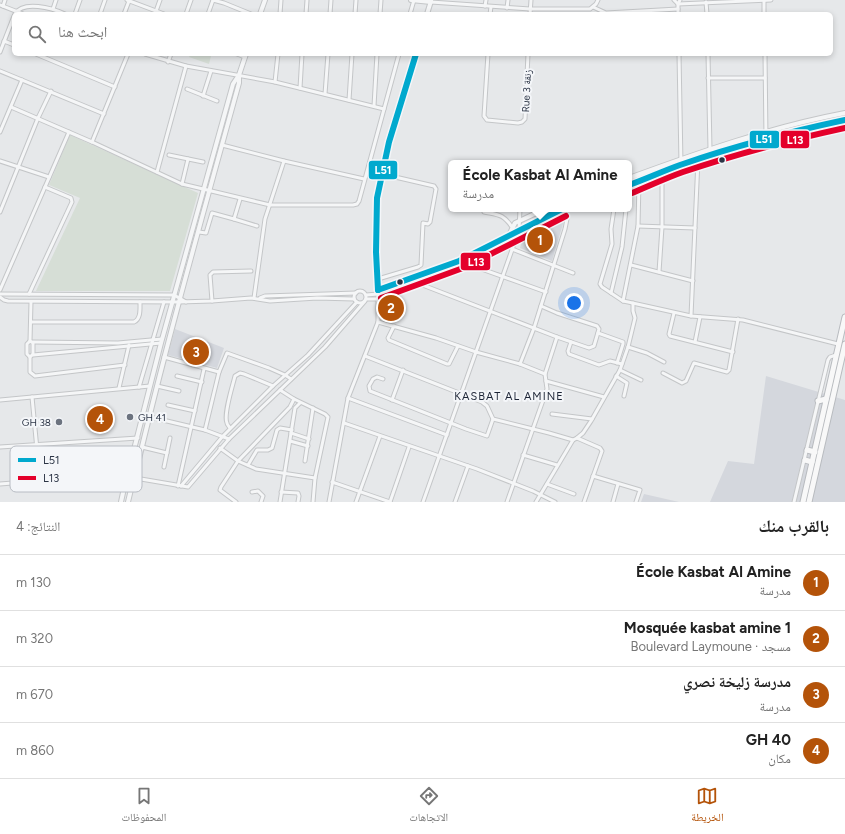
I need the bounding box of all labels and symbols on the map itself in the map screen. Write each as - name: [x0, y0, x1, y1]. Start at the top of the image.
- street label: Rue 3 زنقة: [519, 69, 534, 113]
- line badge: L51: [749, 130, 780, 149]
- line badge: L13: [780, 130, 810, 149]
- text: L51: [756, 133, 772, 146]
- text: L13: [787, 134, 803, 147]
- unlabelled marker: [717, 155, 727, 165]
- line badge: L51: [368, 160, 398, 180]
- text: L51: [375, 164, 391, 177]
- pin: 1: [527, 225, 553, 255]
- line badge: L13: [460, 252, 491, 271]
- text: L13: [468, 256, 484, 269]
- unlabelled marker: [395, 277, 405, 287]
- pin: 2: [378, 293, 404, 323]
- your location: [564, 293, 584, 313]
- pin: 3: [183, 337, 209, 367]
- district label: KASBAT AL AMINE: [454, 390, 564, 403]
- pin: 4: [87, 404, 113, 434]
- place label: GH 41: [138, 411, 166, 424]
- marker: GH 41: [125, 412, 135, 422]
- place label: GH 38: [22, 416, 51, 429]
- marker: GH 38: [54, 417, 64, 427]
- legend: [10, 446, 142, 492]
- text: L51: [43, 454, 60, 467]
- text: L13: [43, 472, 59, 485]

